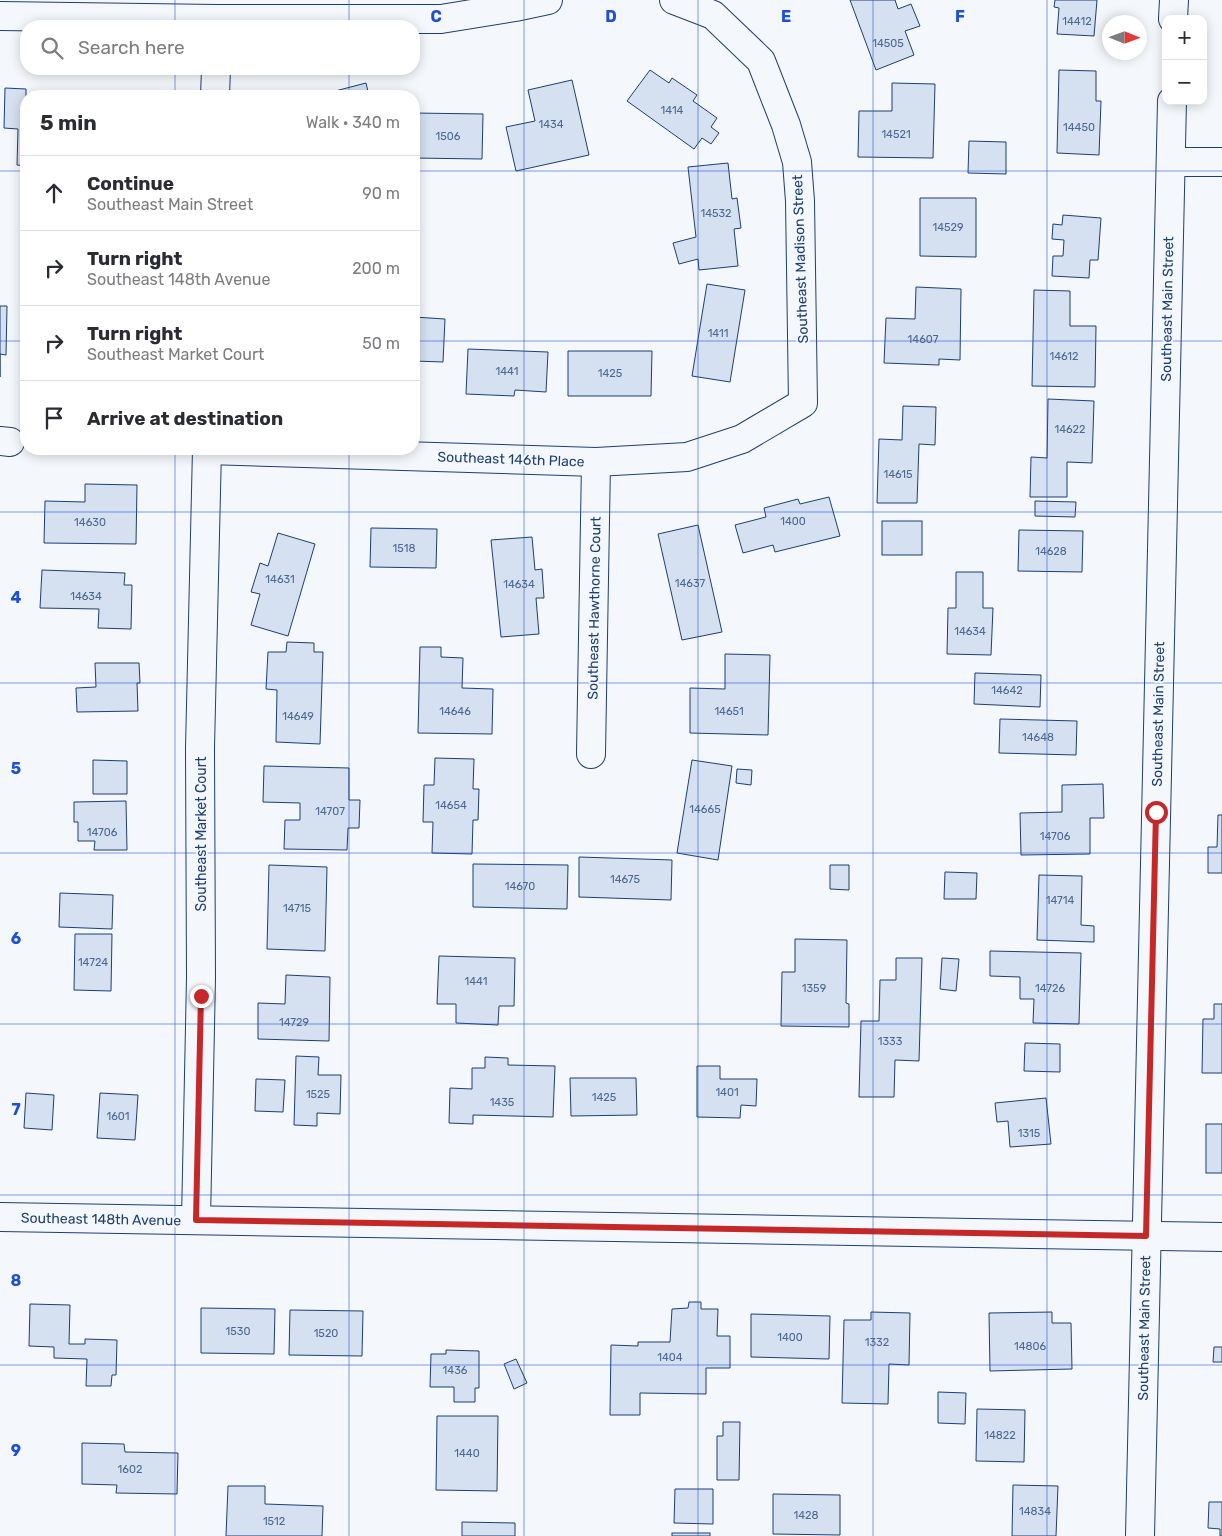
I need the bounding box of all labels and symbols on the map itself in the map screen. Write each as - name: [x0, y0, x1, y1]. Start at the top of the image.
- text: C: [430, 7, 442, 26]
- text: D: [605, 7, 617, 26]
- text: E: [781, 7, 791, 26]
- text: F: [955, 7, 965, 26]
- house number: 14412: [1062, 15, 1092, 28]
- north arrow: [1102, 15, 1147, 60]
- house number: 14505: [872, 37, 904, 50]
- house number: 1414: [661, 104, 684, 117]
- house number: 1434: [539, 118, 564, 131]
- house number: 14450: [1063, 121, 1095, 134]
- house number: 14521: [881, 128, 911, 141]
- house number: 1506: [436, 130, 461, 143]
- street label: Southeast Madison Street: [789, 174, 812, 344]
- house number: 14532: [700, 207, 732, 220]
- house number: 14529: [932, 221, 964, 234]
- street label: Southeast Main Street: [1158, 236, 1177, 382]
- house number: 1411: [708, 327, 728, 340]
- house number: 14607: [908, 333, 939, 346]
- house number: 14612: [1049, 350, 1079, 363]
- house number: 1441: [496, 365, 518, 378]
- house number: 1425: [598, 367, 623, 380]
- house number: 14622: [1054, 423, 1086, 436]
- street label: Southeast 146th Place: [437, 448, 585, 471]
- house number: 14615: [883, 468, 913, 481]
- house number: 1400: [780, 515, 806, 528]
- house number: 14630: [74, 516, 106, 529]
- street label: Southeast Hawthorne Court: [584, 516, 605, 700]
- house number: 1518: [393, 542, 415, 555]
- house number: 14628: [1035, 545, 1067, 558]
- house number: 14631: [265, 573, 295, 586]
- house number: 14637: [675, 577, 706, 590]
- house number: 14634: [503, 578, 535, 591]
- text: 4: [11, 588, 22, 607]
- house number: 14634: [70, 590, 102, 603]
- house number: 14634: [954, 625, 986, 638]
- street label: Southeast Main Street: [1149, 641, 1168, 787]
- house number: 14642: [991, 684, 1023, 697]
- house number: 14646: [439, 705, 471, 718]
- house number: 14651: [714, 705, 744, 718]
- house number: 14649: [282, 710, 314, 723]
- house number: 14648: [1022, 731, 1054, 744]
- street label: Southeast Market Court: [193, 756, 210, 912]
- text: 5: [11, 759, 21, 778]
- house number: 14654: [435, 799, 467, 812]
- route start: [1145, 801, 1168, 824]
- house number: 14665: [689, 803, 721, 816]
- house number: 14707: [315, 805, 345, 818]
- house number: 14706: [87, 826, 118, 839]
- house number: 14706: [1040, 830, 1071, 843]
- house number: 14675: [610, 873, 640, 886]
- house number: 14670: [505, 880, 535, 893]
- house number: 14714: [1046, 894, 1074, 907]
- house number: 14715: [283, 902, 312, 915]
- text: 6: [11, 929, 21, 948]
- house number: 14724: [78, 956, 108, 969]
- house number: 1441: [465, 975, 487, 988]
- house number: 1359: [802, 982, 826, 995]
- house number: 14726: [1035, 982, 1065, 995]
- route end: [190, 985, 213, 1008]
- house number: 14729: [279, 1016, 309, 1029]
- house number: 1333: [878, 1035, 903, 1048]
- house number: 1401: [715, 1086, 739, 1099]
- house number: 1525: [306, 1088, 331, 1101]
- house number: 1425: [592, 1091, 617, 1104]
- house number: 1435: [490, 1096, 515, 1109]
- text: 7: [11, 1100, 21, 1119]
- house number: 1601: [106, 1110, 130, 1123]
- house number: 1315: [1018, 1127, 1041, 1140]
- street label: Southeast 148th Avenue: [21, 1210, 182, 1229]
- street label: Southeast Main Street: [1135, 1255, 1154, 1401]
- text: 8: [11, 1271, 22, 1290]
- house number: 1530: [226, 1325, 250, 1338]
- house number: 1520: [314, 1327, 338, 1340]
- house number: 1400: [777, 1331, 803, 1344]
- house number: 1332: [865, 1336, 889, 1349]
- house number: 14806: [1014, 1340, 1046, 1353]
- house number: 1404: [657, 1351, 683, 1364]
- house number: 1436: [443, 1364, 468, 1377]
- house number: 14822: [984, 1429, 1016, 1442]
- text: 9: [11, 1441, 21, 1460]
- house number: 1440: [454, 1447, 480, 1460]
- house number: 1602: [118, 1463, 142, 1476]
- house number: 14834: [1019, 1505, 1051, 1518]
- house number: 1428: [794, 1509, 819, 1522]
- house number: 1512: [263, 1515, 285, 1528]

